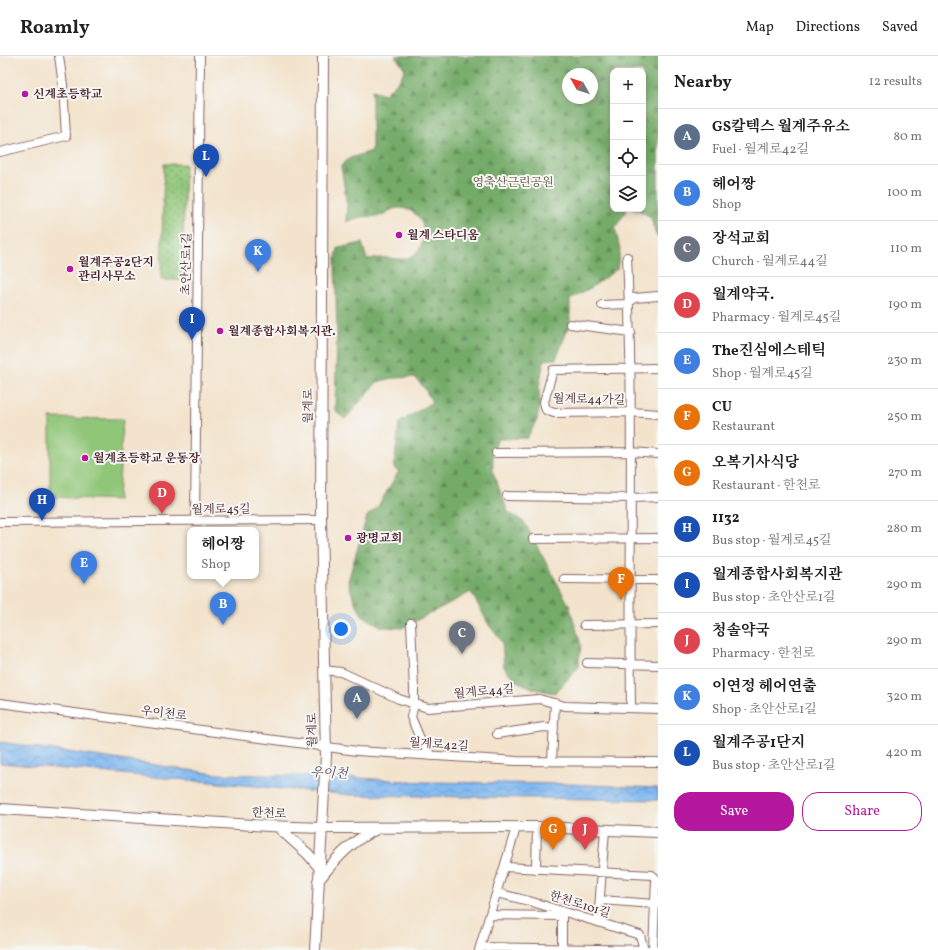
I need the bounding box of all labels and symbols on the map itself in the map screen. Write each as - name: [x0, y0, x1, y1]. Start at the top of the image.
- north arrow: [562, 68, 598, 104]
- place label: 신계초등학교: [33, 87, 103, 103]
- marker: 신계초등학교: [20, 89, 30, 99]
- pin: L: [193, 144, 219, 177]
- park label: 영축산근린공원: [472, 175, 554, 191]
- place label: 월계 스타디움: [407, 228, 479, 244]
- marker: 월계 스타디움: [394, 230, 404, 240]
- street label: 초안산로1길: [178, 233, 196, 295]
- pin: K: [245, 239, 271, 272]
- place label: 월계주공2단지 관리사무소: [78, 255, 154, 285]
- marker: 월계주공2단지 관리사무소: [65, 264, 75, 274]
- pin: I: [179, 307, 205, 340]
- place label: 월계종합사회복지관.: [228, 324, 336, 340]
- marker: 월계종합사회복지관.: [215, 326, 225, 336]
- street label: 월계로: [301, 388, 317, 423]
- street label: 월계로44가길: [553, 391, 625, 409]
- place label: 월계초등학교 운동장: [93, 451, 200, 467]
- marker: 월계초등학교 운동장: [80, 453, 90, 463]
- pin: D: [149, 481, 175, 514]
- pin: H: [29, 488, 55, 521]
- street label: 월계로45길: [191, 501, 251, 519]
- place label: 광명교회: [356, 531, 402, 547]
- marker: 광명교회: [343, 533, 353, 543]
- pin: E: [71, 551, 97, 584]
- pin: F: [608, 567, 634, 600]
- pin: B: [210, 592, 236, 625]
- your location: [331, 619, 351, 639]
- pin: C: [449, 621, 475, 654]
- street label: 월계로44길: [453, 681, 515, 703]
- pin: A: [344, 686, 370, 719]
- street label: 우이천로: [140, 703, 188, 725]
- street label: 월계로: [305, 712, 321, 748]
- street label: 월계로42길: [408, 735, 469, 755]
- water label: 우이천: [310, 764, 350, 784]
- street label: 한천로: [251, 805, 287, 823]
- pin: G: [540, 817, 566, 850]
- pin: J: [572, 817, 598, 850]
- street label: 한천로101길: [547, 888, 612, 922]

